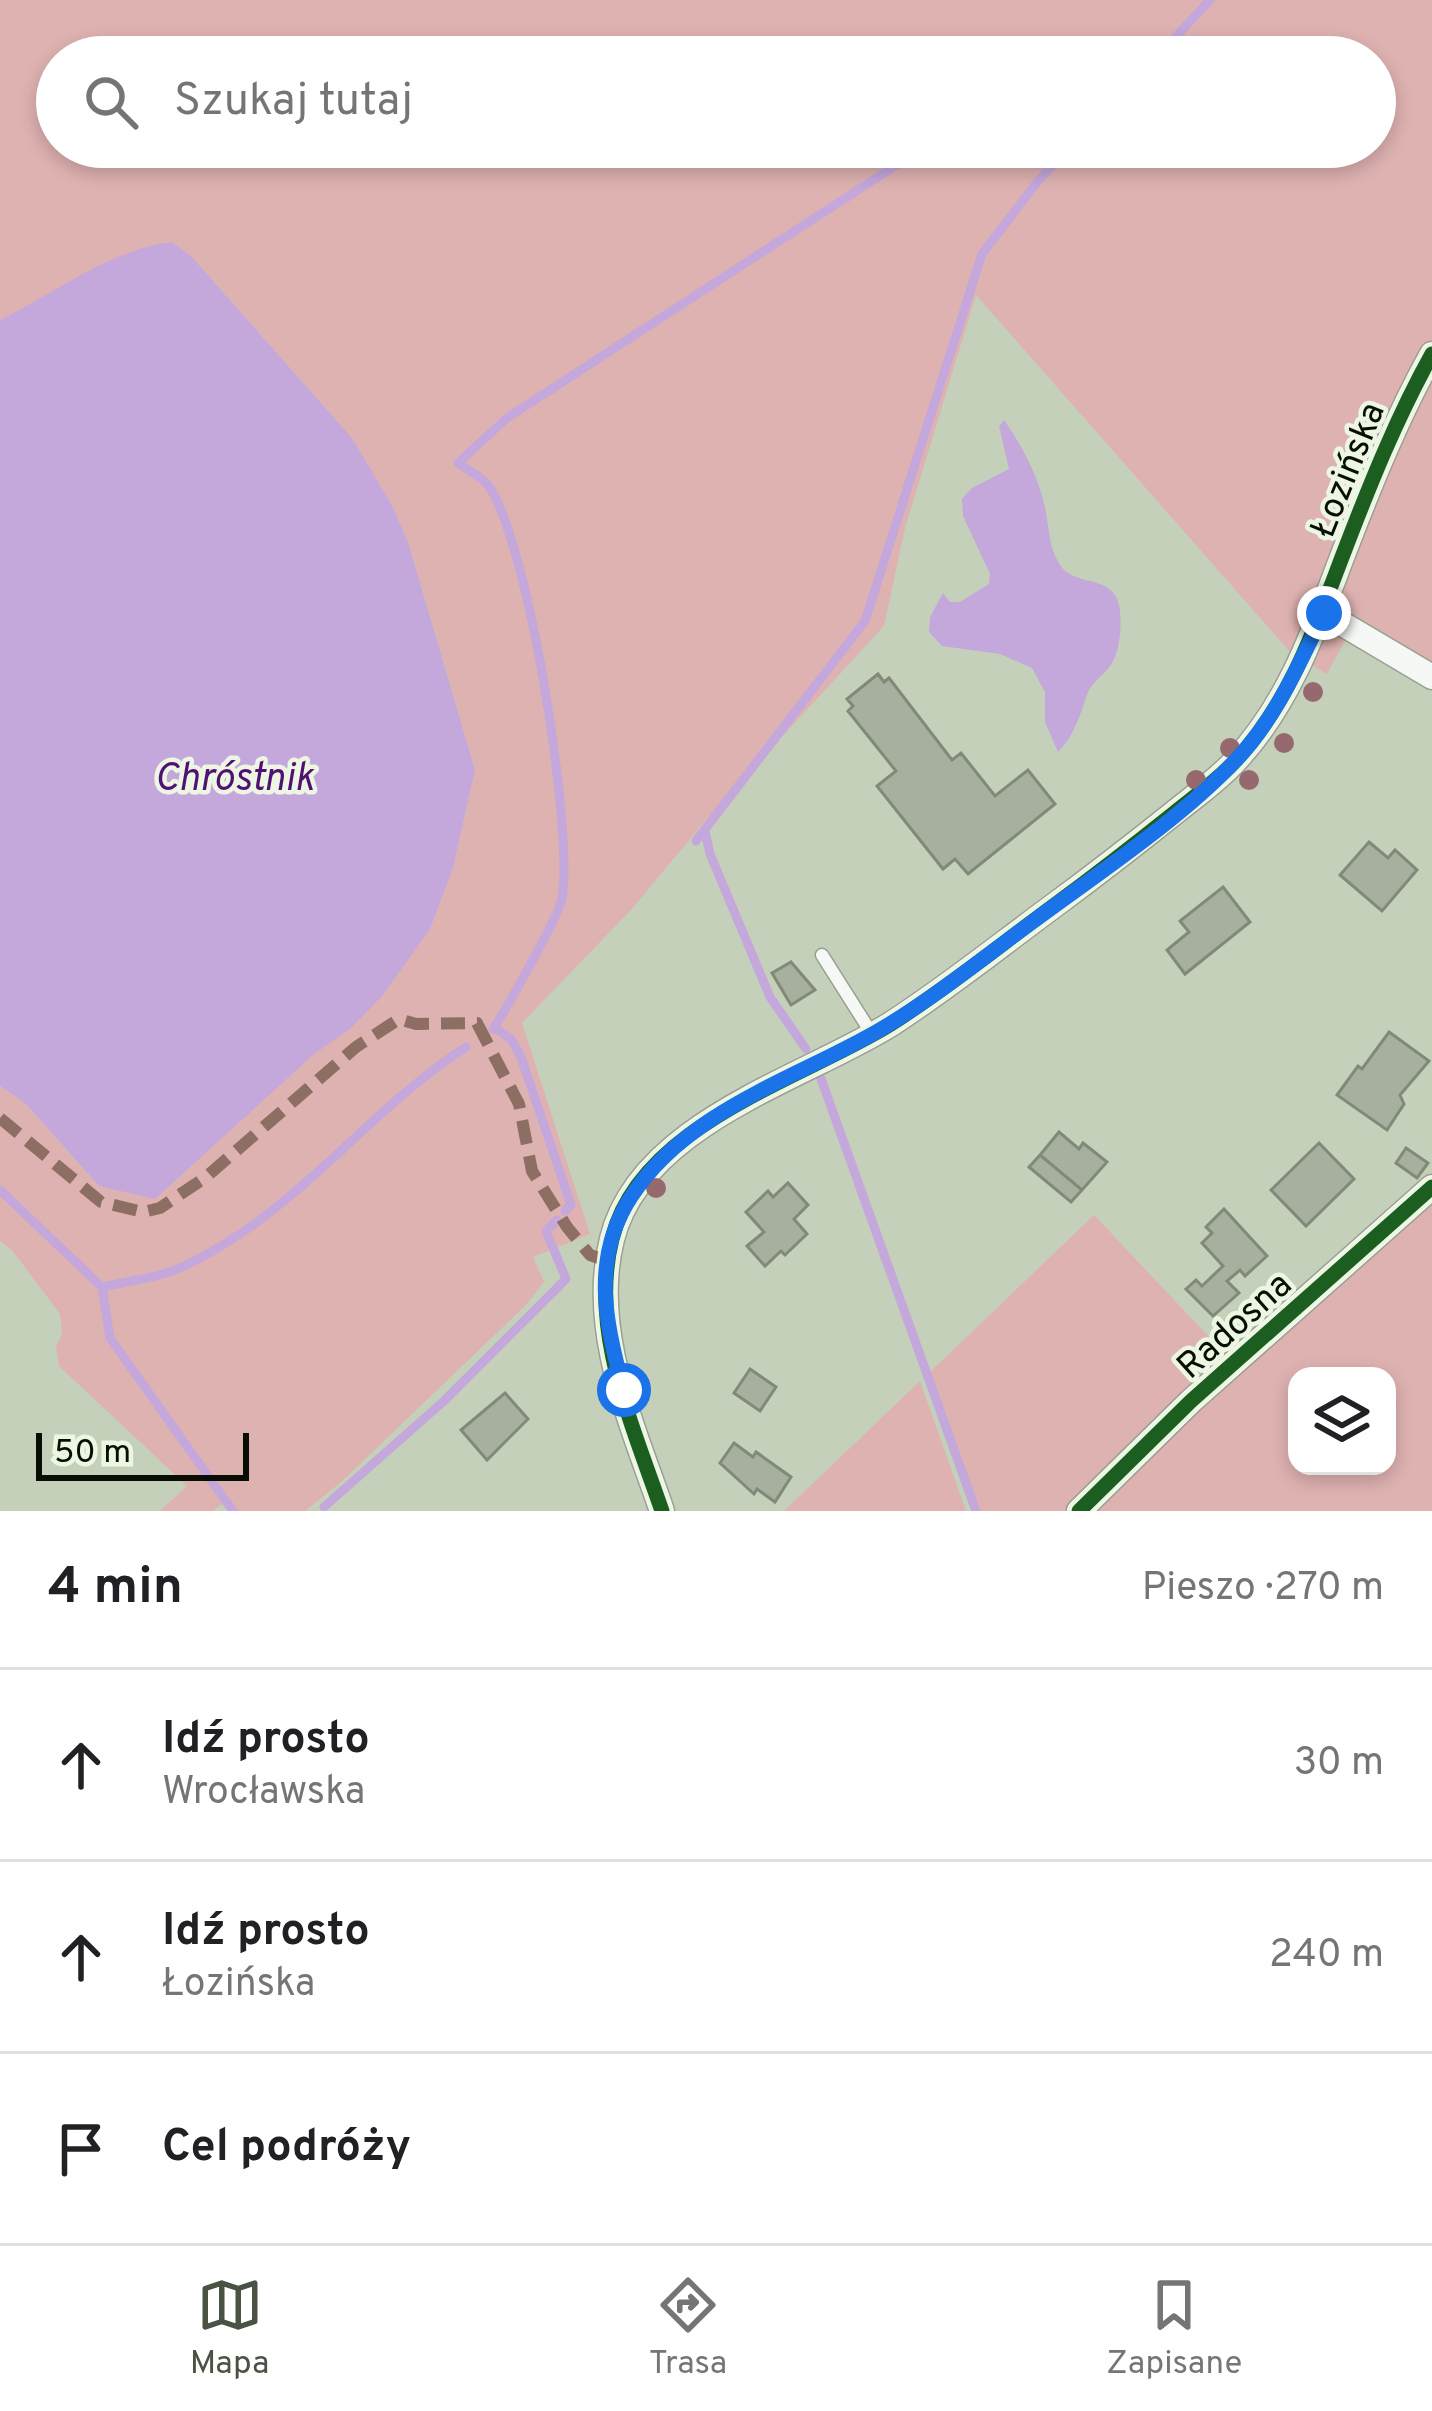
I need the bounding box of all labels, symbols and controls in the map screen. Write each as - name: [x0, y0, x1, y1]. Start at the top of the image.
- search box: [36, 36, 1396, 168]
- icon: search: [78, 69, 144, 135]
- text: Szukaj tutaj: [174, 74, 413, 131]
- street label: Łozińska: [1302, 396, 1398, 545]
- route end: [1297, 586, 1351, 640]
- water label: Chróstnik: [154, 756, 315, 805]
- street label: Radosna: [1169, 1263, 1303, 1391]
- route start: [597, 1363, 651, 1417]
- map controls: [1288, 1367, 1396, 1475]
- button: layers: [1288, 1367, 1396, 1475]
- scale bar: [36, 1427, 249, 1480]
- text: 50 m: [54, 1433, 131, 1475]
- text: 4 min: [48, 1557, 183, 1622]
- text: Pieszo · 270 m: [1142, 1565, 1384, 1614]
- text: Idź prosto: [162, 1712, 370, 1769]
- icon: ahead: [48, 1732, 114, 1798]
- text: 30 m: [1294, 1740, 1384, 1789]
- text: Wrocławska: [162, 1769, 365, 1818]
- text: Idź prosto: [162, 1904, 370, 1961]
- icon: ahead: [48, 1924, 114, 1990]
- text: 240 m: [1269, 1932, 1384, 1981]
- text: Łozińska: [162, 1961, 315, 2010]
- icon: arrive: [48, 2116, 114, 2182]
- text: Cel podróży: [162, 2120, 411, 2177]
- tab: Mapa: [190, 2272, 269, 2386]
- tab: Trasa: [649, 2272, 727, 2386]
- tab: Zapisane: [1106, 2272, 1242, 2386]

